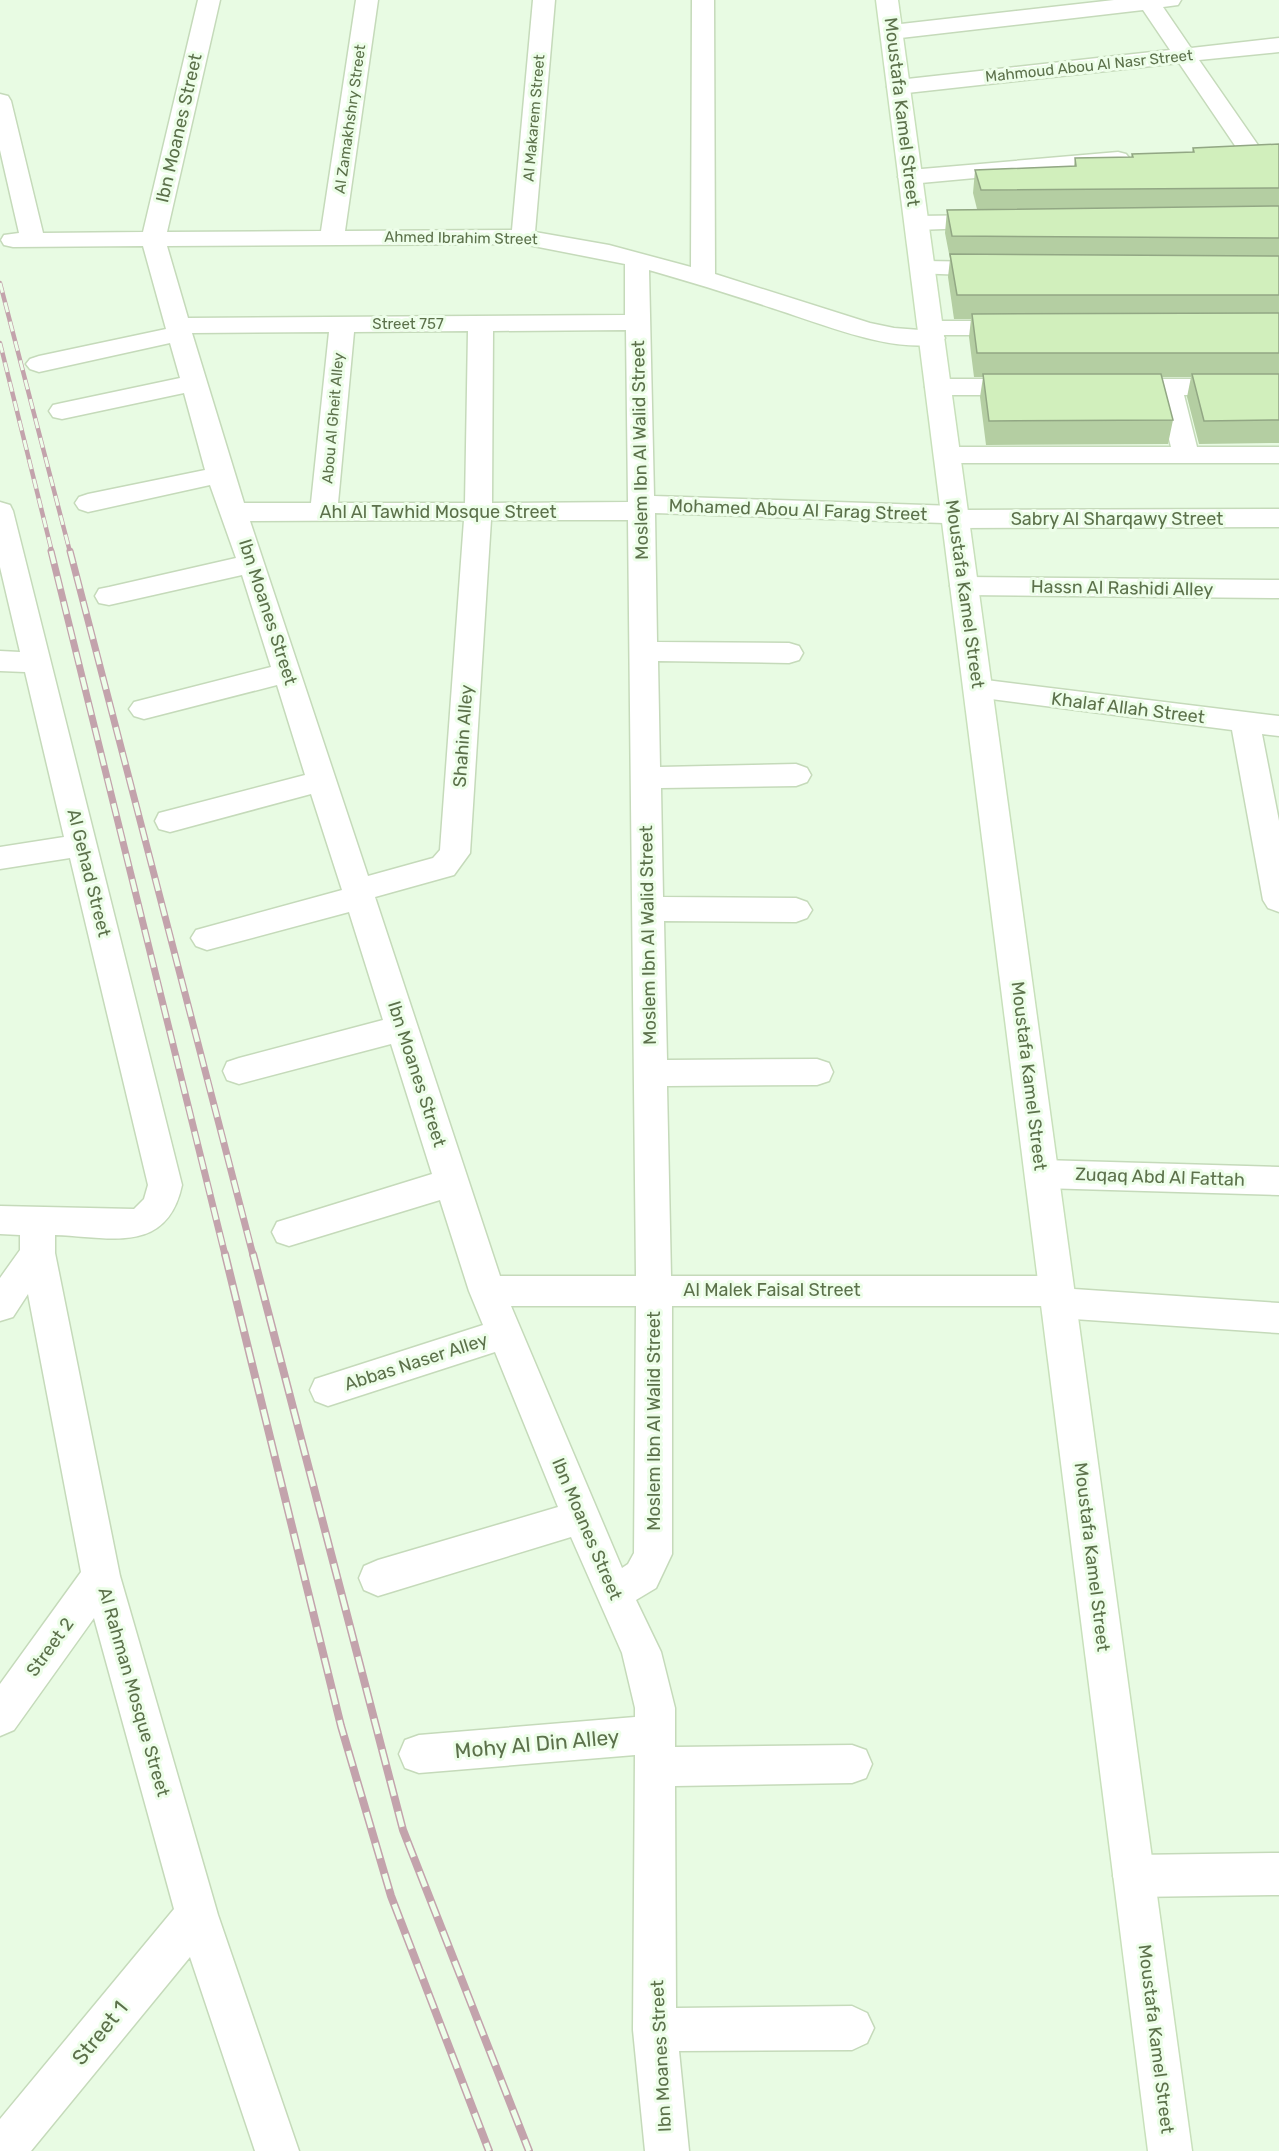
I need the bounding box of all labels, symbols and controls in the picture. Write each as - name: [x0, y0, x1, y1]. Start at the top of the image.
- street label: Moustafa Kamel Street: [879, 16, 925, 208]
- street label: Al Zamakhshry Street: [331, 43, 369, 195]
- street label: Mahmoud Abou Al Nasr Street: [984, 46, 1194, 86]
- street label: Ibn Moanes Street: [151, 51, 207, 205]
- street label: Al Makarem Street: [519, 53, 549, 182]
- street label: Ahmed Ibrahim Street: [384, 228, 538, 248]
- street label: Street 757: [372, 315, 444, 333]
- street label: Moslem Ibn Al Walid Street: [627, 340, 653, 560]
- street label: Abou Al Gheit Alley: [318, 352, 348, 484]
- street label: Mohamed Abou Al Farag Street: [668, 494, 928, 526]
- street label: Moustafa Kamel Street: [941, 498, 989, 690]
- street label: Ahl Al Tawhid Mosque Street: [319, 501, 557, 523]
- street label: Sabry Al Sharqawy Street: [1011, 508, 1223, 530]
- street label: Ibn Moanes Street: [234, 536, 302, 688]
- street label: Hassn Al Rashidi Alley: [1031, 575, 1214, 601]
- street label: Shahin Alley: [448, 684, 478, 788]
- street label: Khalaf Allah Street: [1050, 688, 1206, 728]
- street label: Al Gehad Street: [62, 807, 116, 939]
- street label: Moslem Ibn Al Walid Street: [635, 825, 661, 1045]
- street label: Moustafa Kamel Street: [1006, 980, 1052, 1172]
- street label: Ibn Moanes Street: [383, 998, 451, 1150]
- street label: Zuqaq Abd Al Fattah: [1075, 1163, 1245, 1191]
- street label: Al Malek Faisal Street: [683, 1279, 861, 1301]
- street label: Moslem Ibn Al Walid Street: [643, 1311, 665, 1531]
- street label: Abbas Naser Alley: [341, 1328, 491, 1396]
- street label: Ibn Moanes Street: [547, 1455, 627, 1603]
- street label: Moustafa Kamel Street: [1069, 1461, 1115, 1653]
- street label: Al Rahman Mosque Street: [94, 1585, 174, 1799]
- street label: Street 2: [21, 1613, 79, 1681]
- street label: Mohy Al Din Alley: [454, 1724, 621, 1763]
- street label: Moustafa Kamel Street: [1133, 1943, 1179, 2135]
- street label: Ibn Moanes Street: [646, 1979, 676, 2133]
- street label: Street 1: [66, 1996, 133, 2070]

